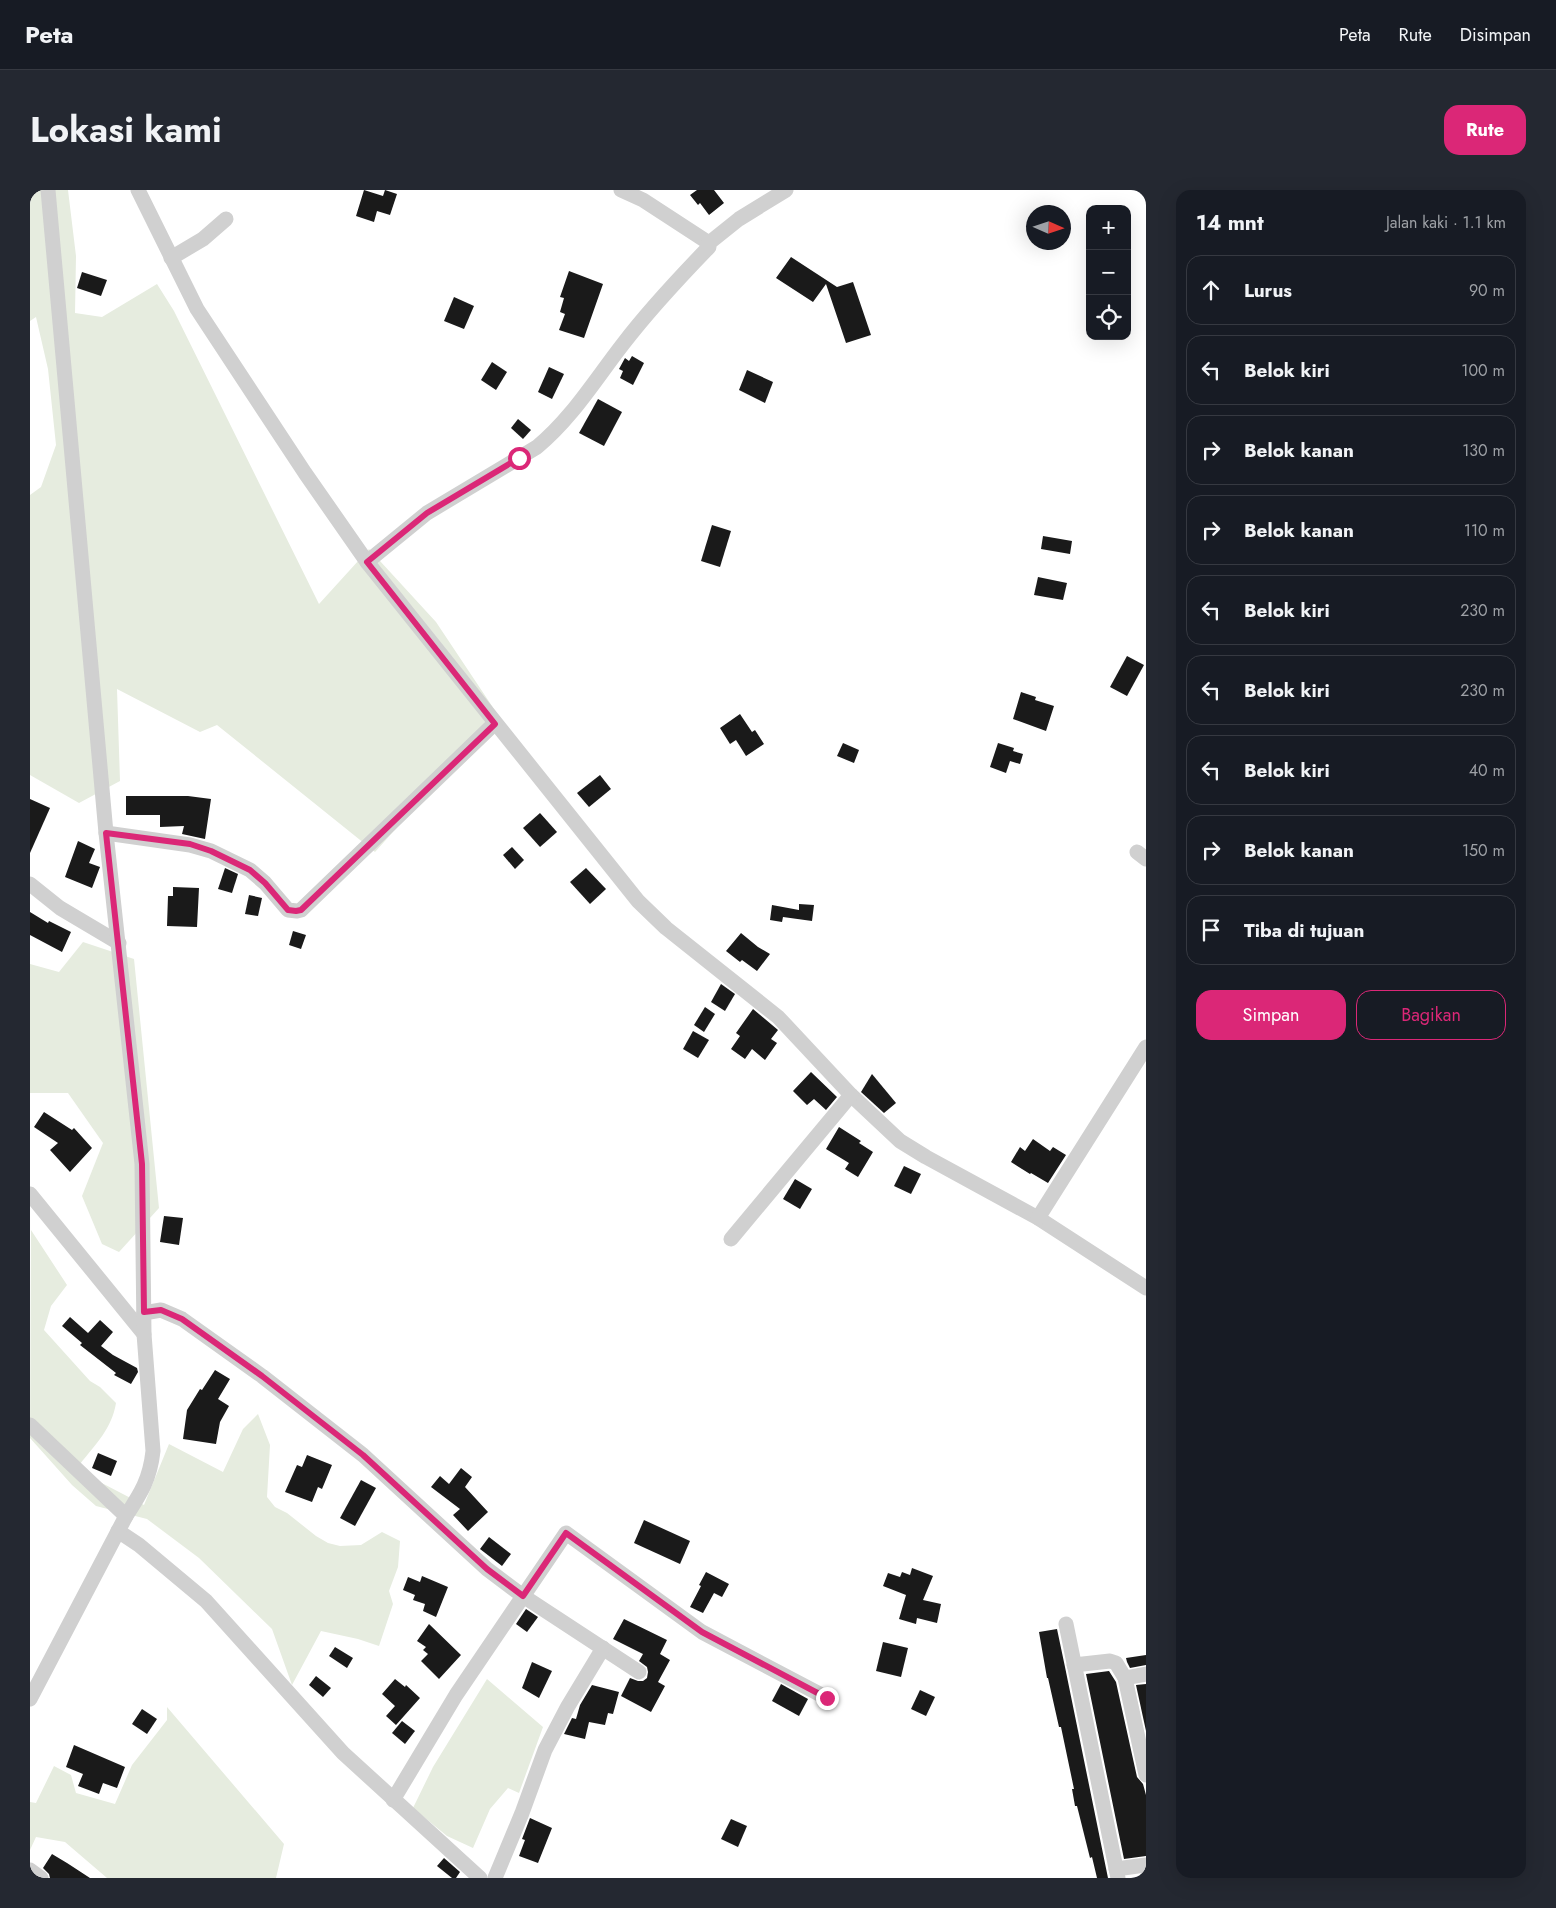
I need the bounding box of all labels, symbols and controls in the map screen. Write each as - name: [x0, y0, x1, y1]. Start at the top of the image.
- text: Peta: [25, 17, 74, 52]
- text: Peta: [1339, 22, 1371, 48]
- text: Rute: [1399, 22, 1432, 48]
- text: Disimpan: [1460, 22, 1531, 48]
- text: Lokasi kami: [30, 105, 222, 155]
- button: Rute: [1444, 105, 1526, 155]
- north arrow: [1026, 205, 1071, 250]
- map controls: [1086, 205, 1131, 340]
- button: +: [1086, 205, 1131, 250]
- text: 14 mnt: [1196, 208, 1264, 238]
- text: Jalan kaki · 1.1 km: [1386, 211, 1506, 234]
- button: −: [1086, 250, 1131, 295]
- icon: ahead: [1197, 276, 1225, 304]
- text: Lurus: [1244, 277, 1292, 304]
- text: 90 m: [1469, 279, 1505, 302]
- button: locate: [1086, 295, 1131, 340]
- icon: left: [1197, 356, 1225, 384]
- text: Belok kiri: [1244, 357, 1330, 384]
- text: 100 m: [1461, 359, 1505, 382]
- icon: right: [1197, 436, 1225, 464]
- text: Belok kanan: [1244, 437, 1354, 464]
- text: 130 m: [1462, 439, 1505, 462]
- route start: [508, 447, 531, 470]
- icon: right: [1197, 516, 1225, 544]
- text: Belok kanan: [1244, 517, 1354, 544]
- text: 110 m: [1464, 519, 1505, 542]
- icon: left: [1197, 596, 1225, 624]
- text: Belok kiri: [1244, 597, 1330, 624]
- text: 230 m: [1460, 599, 1505, 622]
- icon: left: [1197, 676, 1225, 704]
- text: Belok kiri: [1244, 677, 1330, 704]
- text: 230 m: [1460, 679, 1505, 702]
- icon: left: [1197, 756, 1225, 784]
- text: Belok kiri: [1244, 757, 1330, 784]
- text: 40 m: [1469, 759, 1505, 782]
- icon: right: [1197, 836, 1225, 864]
- text: Belok kanan: [1244, 837, 1354, 864]
- text: 150 m: [1462, 839, 1505, 862]
- icon: arrive: [1197, 916, 1225, 944]
- text: Tiba di tujuan: [1244, 917, 1364, 944]
- button: Simpan: [1196, 990, 1346, 1040]
- button: Bagikan: [1356, 990, 1506, 1040]
- route end: [816, 1687, 839, 1710]

